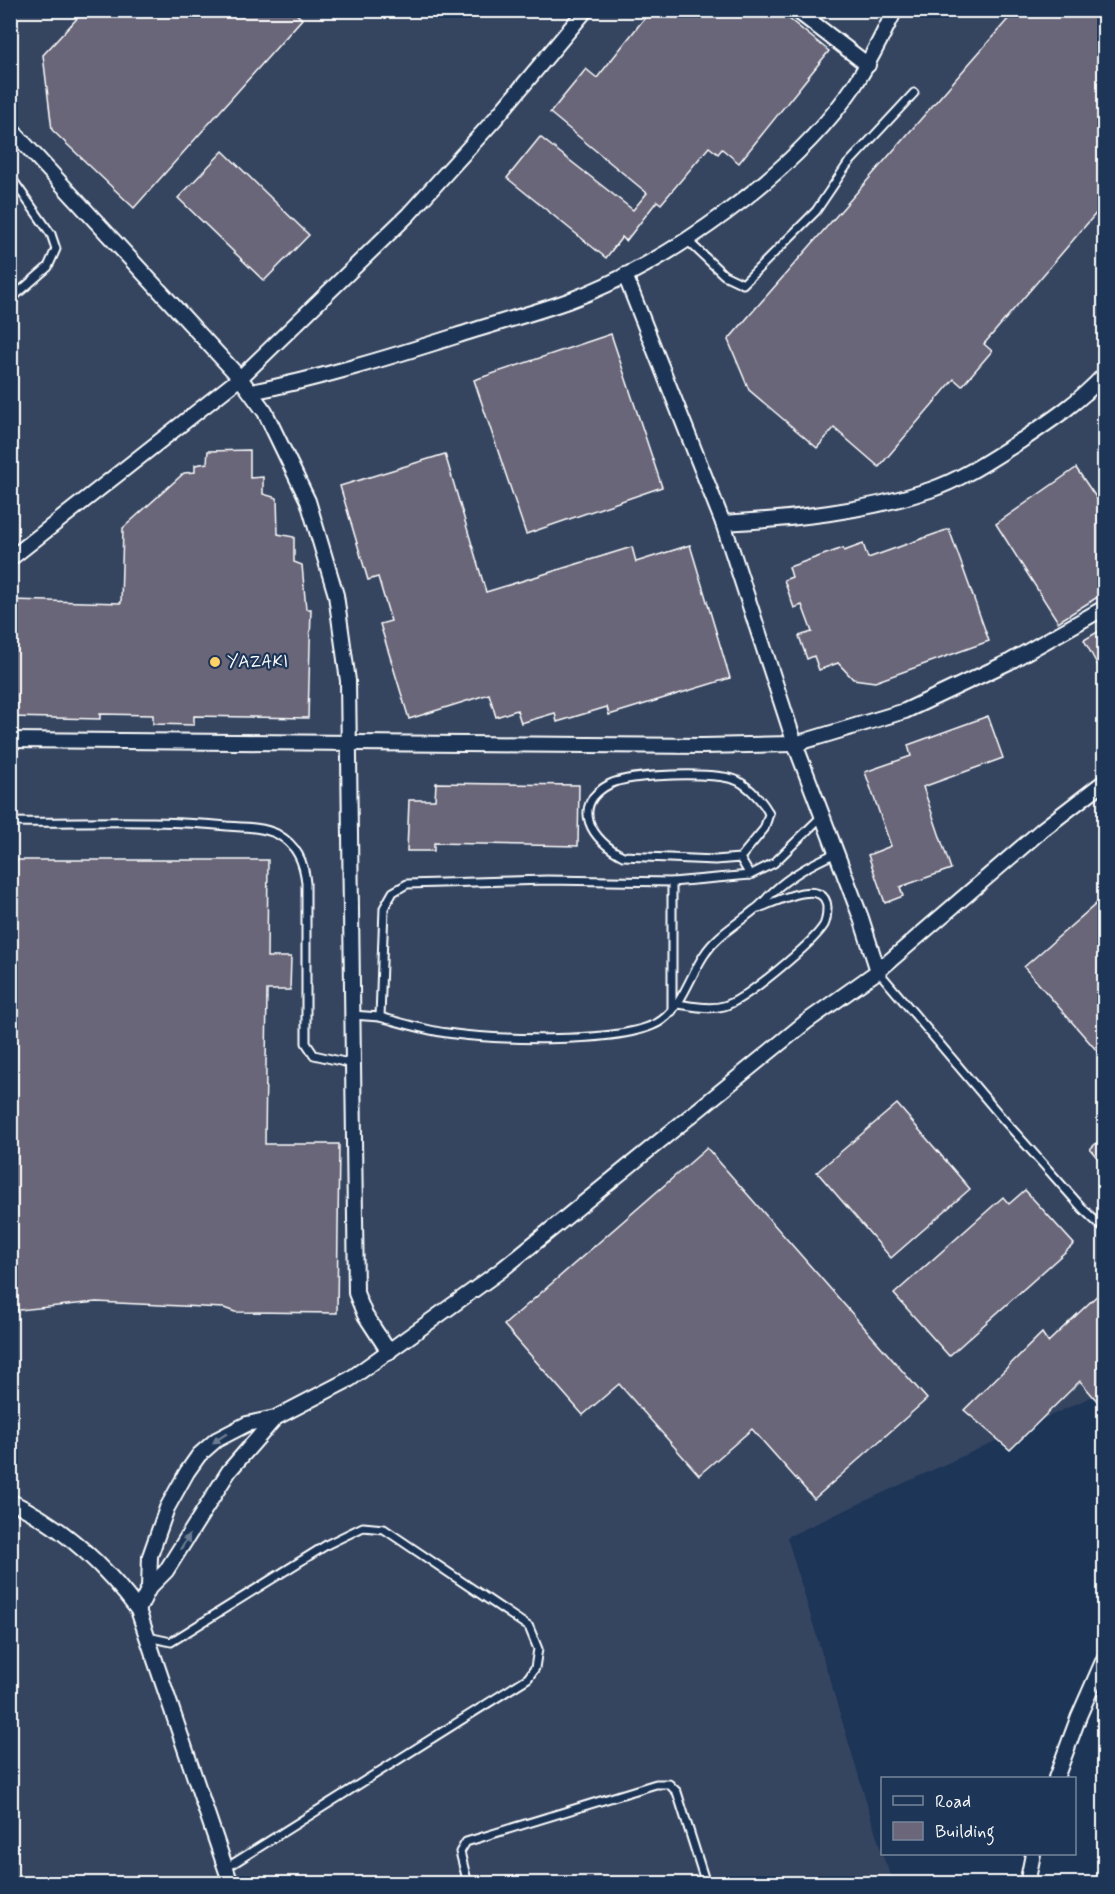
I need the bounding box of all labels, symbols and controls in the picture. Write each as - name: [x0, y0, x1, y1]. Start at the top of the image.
- place label: YAZAKI: [227, 650, 288, 674]
- marker: YAZAKI: [208, 655, 222, 669]
- one-way arrow: [213, 1432, 229, 1444]
- one-way arrow: [179, 1534, 190, 1550]
- legend: [881, 1777, 1076, 1855]
- text: Road: [935, 1790, 971, 1814]
- text: Building: [935, 1820, 995, 1846]

